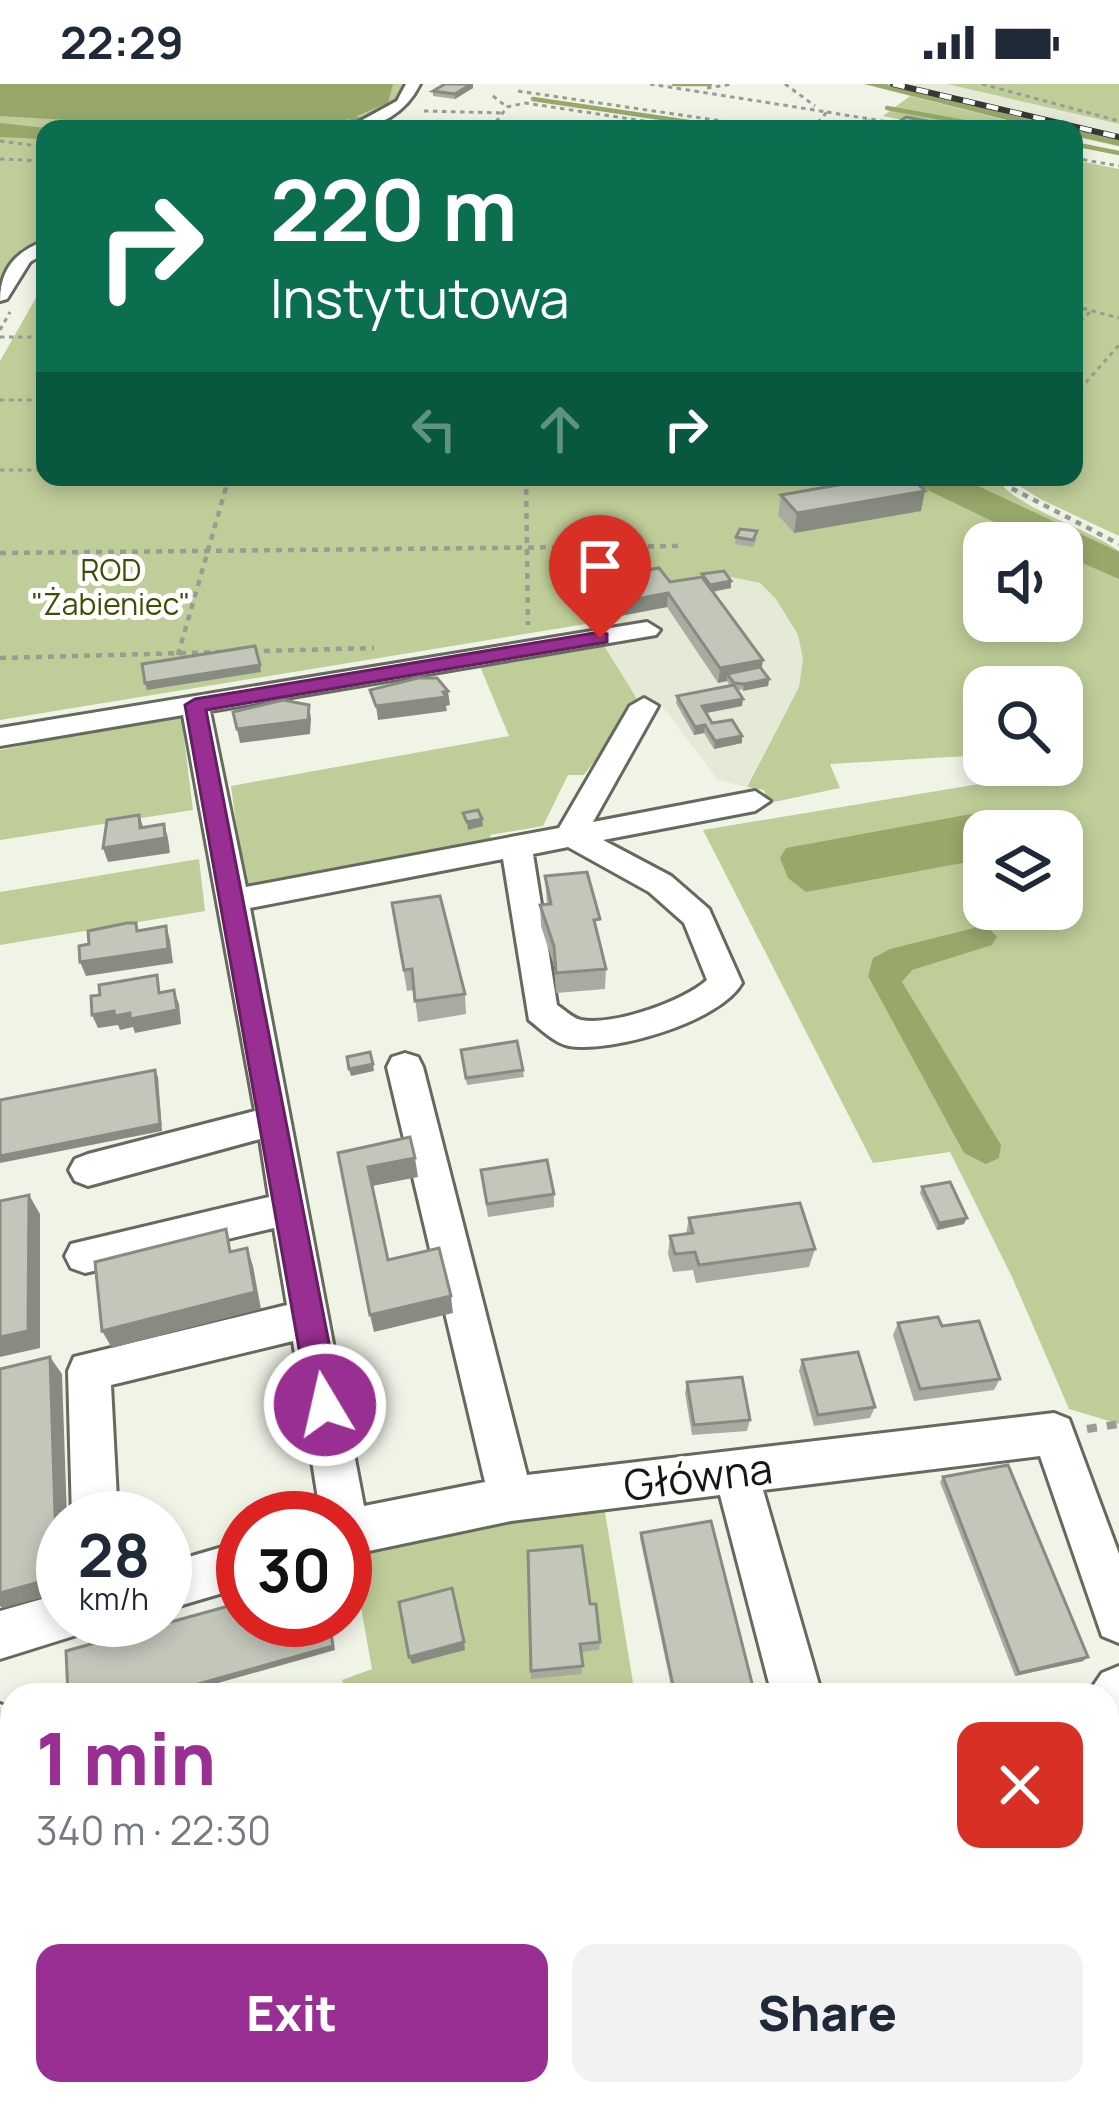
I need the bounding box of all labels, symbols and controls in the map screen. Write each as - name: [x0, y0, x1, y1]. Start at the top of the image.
- text: 22:29: [60, 11, 184, 73]
- text: 220 m: [270, 151, 518, 266]
- icon: right: [72, 168, 228, 324]
- text: Instytutowa: [270, 260, 569, 334]
- icon: left: [401, 396, 467, 462]
- icon: ahead: [527, 396, 593, 462]
- icon: right: [653, 396, 719, 462]
- pin: [549, 515, 651, 638]
- map controls: [963, 522, 1083, 930]
- button: sound: [963, 522, 1083, 642]
- icon: arrive: [567, 533, 633, 599]
- park label: ROD "Żabieniec": [32, 549, 190, 624]
- button: search: [963, 666, 1083, 786]
- button: layers: [963, 810, 1083, 930]
- position arrow: [262, 1342, 388, 1468]
- street label: Główna: [620, 1438, 775, 1514]
- speed limit sign: 30: [216, 1491, 372, 1647]
- text: 28: [78, 1513, 150, 1595]
- text: km/h: [79, 1578, 149, 1619]
- text: 1 min: [36, 1708, 216, 1807]
- button: close: [957, 1722, 1083, 1848]
- text: 340 m · 22:30: [36, 1803, 271, 1857]
- button: Exit: [36, 1944, 548, 2082]
- button: Share: [572, 1944, 1083, 2082]

